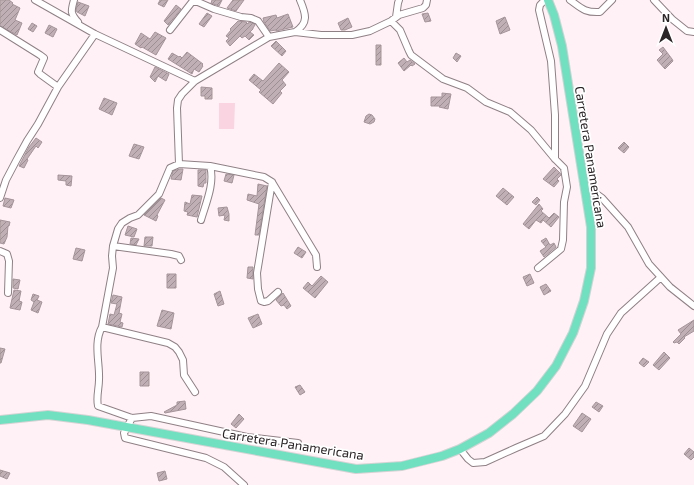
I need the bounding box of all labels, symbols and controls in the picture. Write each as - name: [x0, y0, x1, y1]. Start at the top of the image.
- north arrow: [646, 8, 686, 48]
- text: N: [662, 11, 670, 24]
- street label: Carretera Panamericana: [572, 85, 610, 229]
- street label: Carretera Panamericana: [221, 425, 365, 463]

